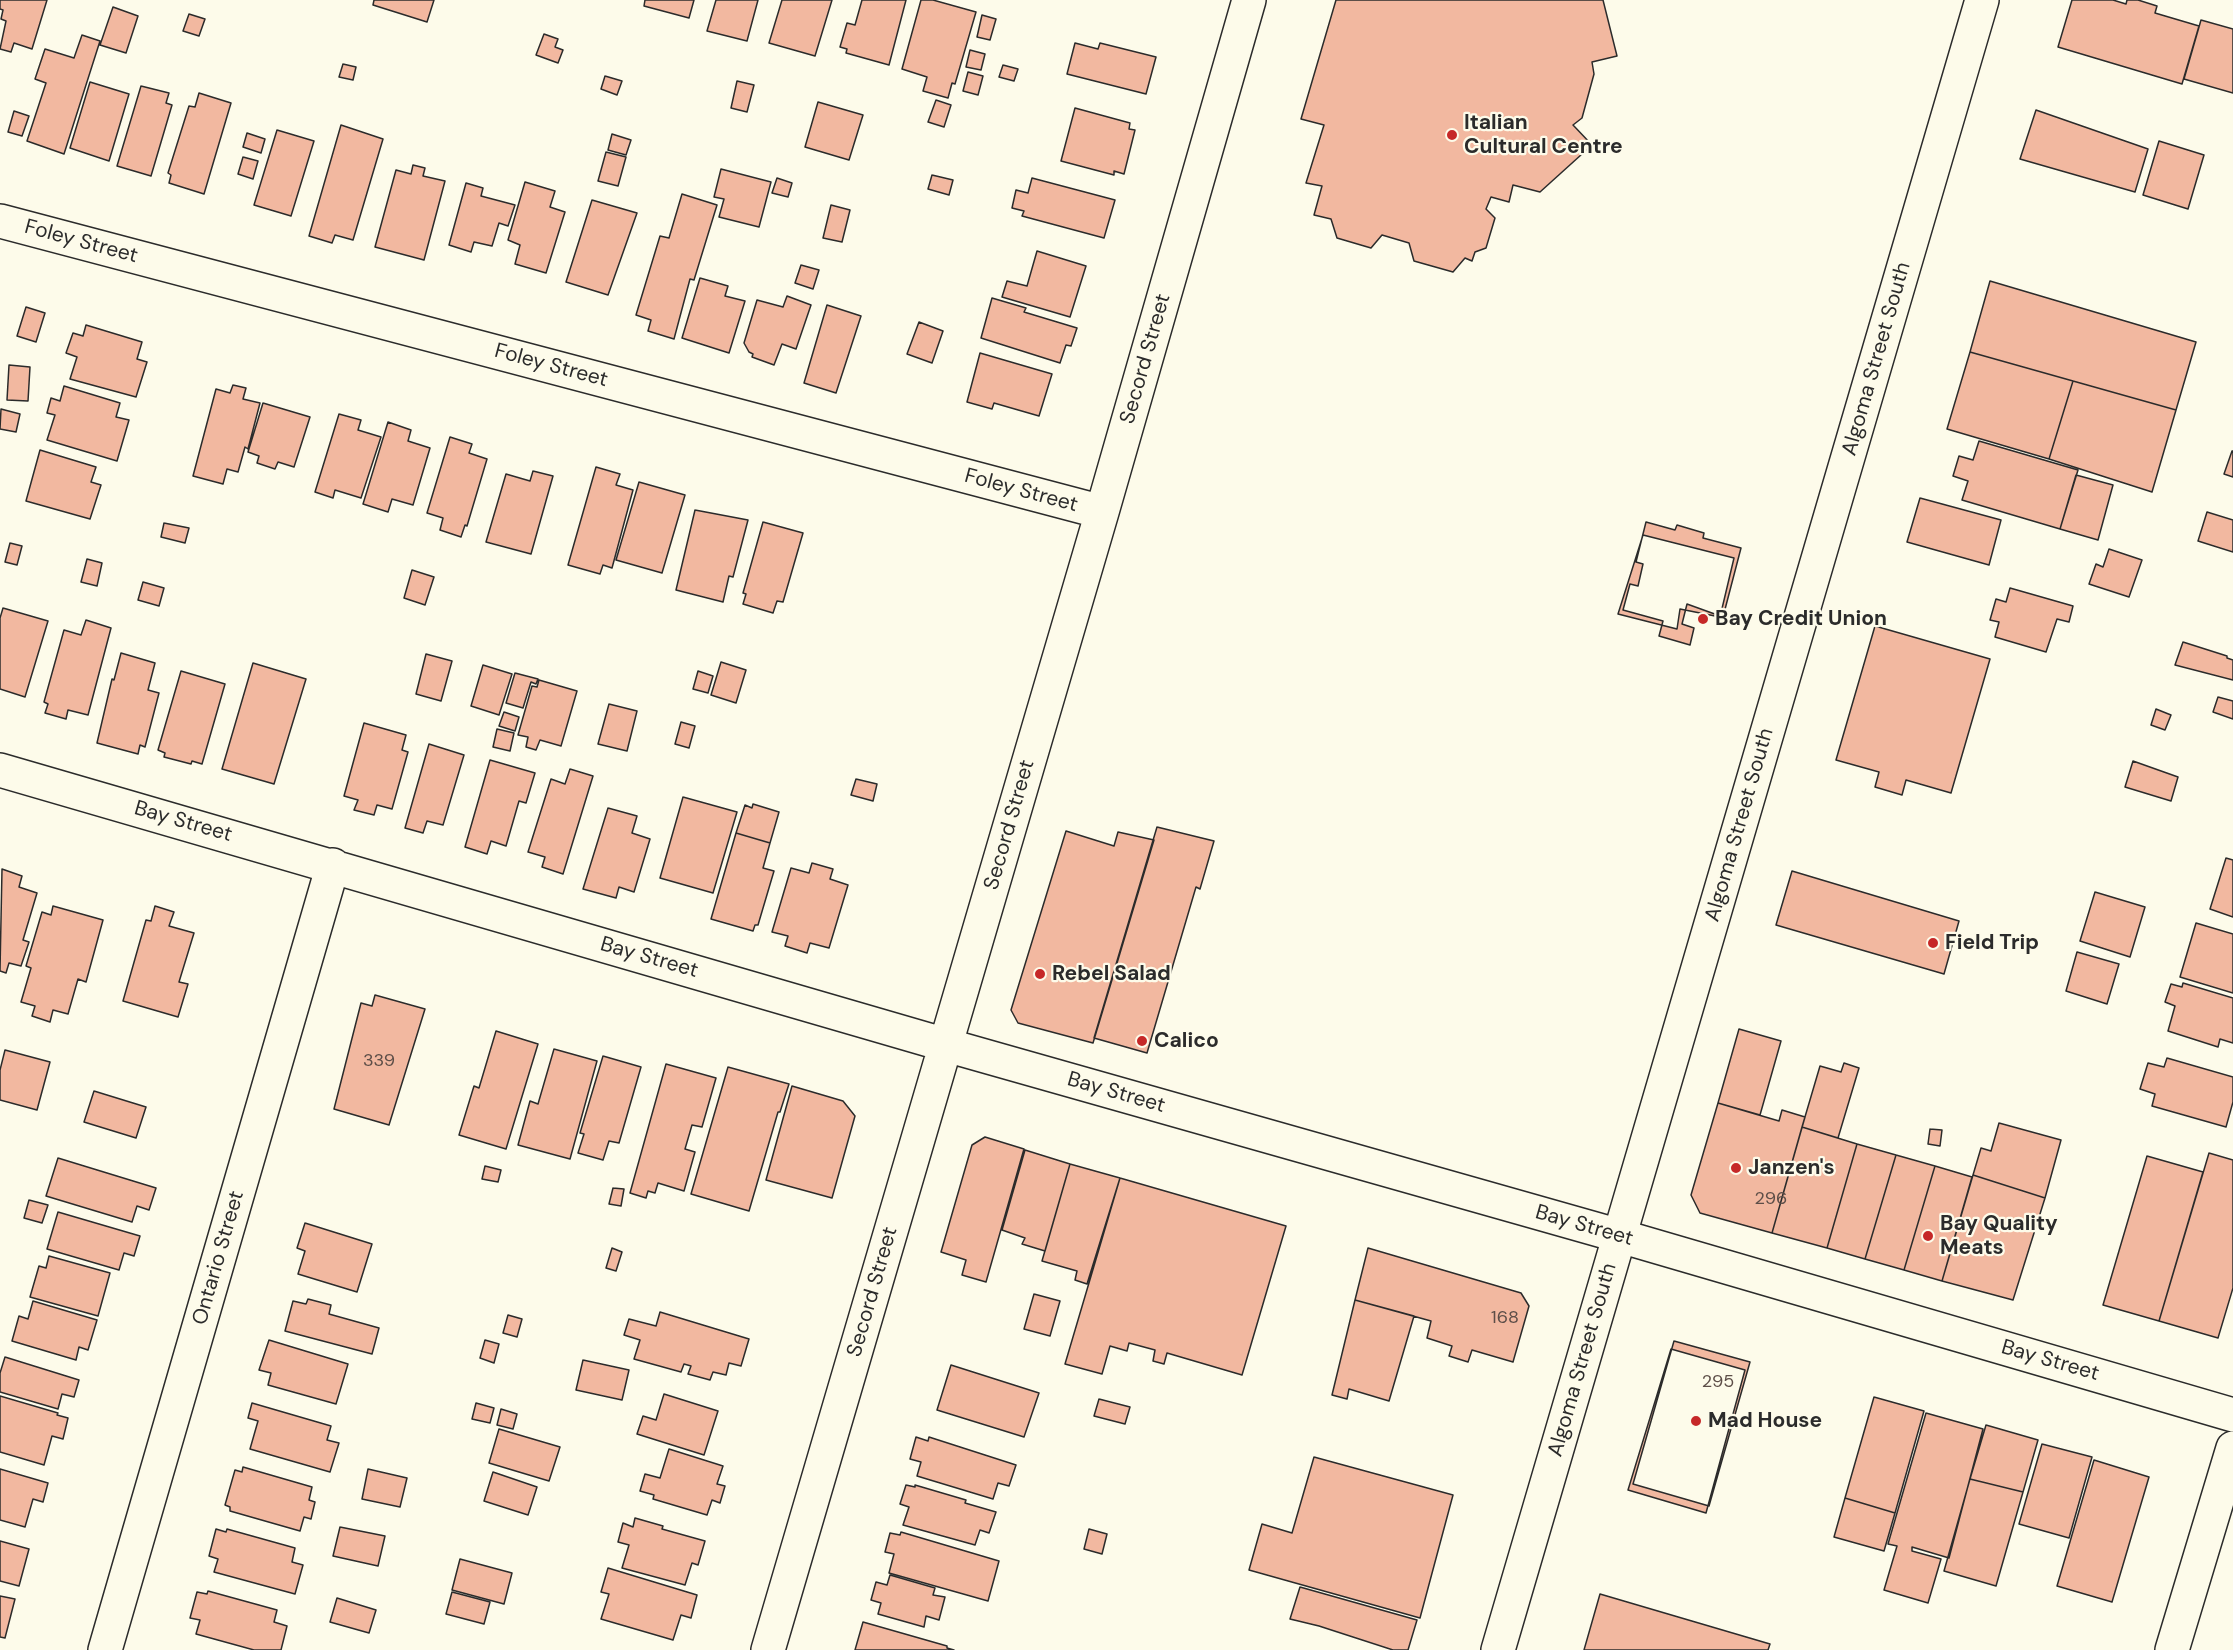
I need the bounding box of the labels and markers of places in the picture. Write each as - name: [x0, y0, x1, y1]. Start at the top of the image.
- place label: Italian Cultural Centre: [1464, 110, 1623, 160]
- marker: Italian Cultural Centre: [1445, 128, 1459, 142]
- place label: Bay Credit Union: [1715, 606, 1887, 632]
- marker: Bay Credit Union: [1696, 612, 1710, 626]
- place label: Field Trip: [1945, 930, 2039, 956]
- marker: Field Trip: [1926, 936, 1940, 950]
- place label: Rebel Salad: [1052, 961, 1171, 987]
- marker: Rebel Salad: [1033, 967, 1047, 981]
- place label: Calico: [1154, 1028, 1219, 1054]
- marker: Calico: [1135, 1034, 1149, 1048]
- place label: Janzen's: [1748, 1155, 1835, 1181]
- marker: Janzen's: [1729, 1161, 1743, 1175]
- place label: Bay Quality Meats: [1940, 1211, 2058, 1261]
- marker: Bay Quality Meats: [1921, 1229, 1935, 1243]
- place label: Mad House: [1708, 1408, 1822, 1434]
- marker: Mad House: [1689, 1414, 1703, 1428]

